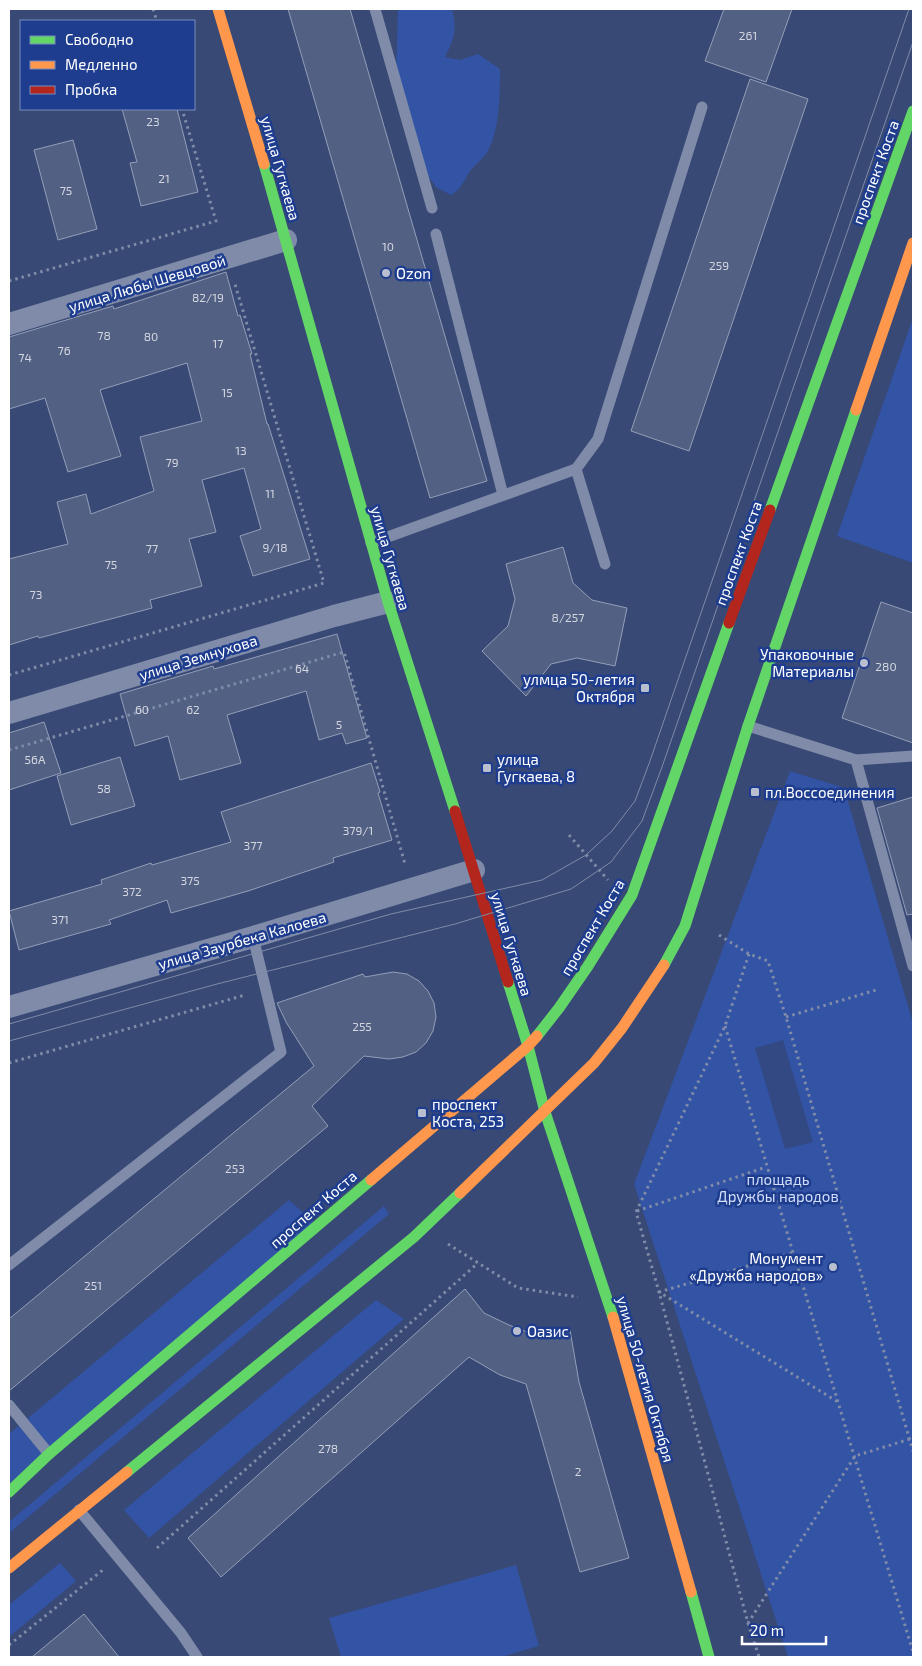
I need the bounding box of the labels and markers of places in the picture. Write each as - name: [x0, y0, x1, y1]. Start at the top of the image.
- place label: Ozon: [396, 264, 431, 282]
- marker: Ozon: [380, 267, 392, 279]
- place label: Упаковочные Материалы: [760, 645, 854, 680]
- marker: Упаковочные Материалы: [858, 657, 870, 669]
- place label: улмца 50-летия Октября: [523, 670, 635, 705]
- marker: улмца 50-летия Октября: [639, 682, 651, 694]
- place label: улица Гугкаева, 8: [497, 750, 575, 786]
- marker: улица Гугкаева, 8: [481, 762, 493, 774]
- place label: пл.Воссоединения: [765, 783, 895, 801]
- marker: пл.Воссоединения: [749, 786, 761, 798]
- place label: проспект Коста, 253: [432, 1095, 504, 1130]
- marker: проспект Коста, 253: [416, 1107, 428, 1119]
- place label: Монумент «Дружба народов»: [690, 1249, 823, 1285]
- marker: Монумент «Дружба народов»: [827, 1261, 839, 1273]
- place label: Оазис: [527, 1322, 569, 1340]
- marker: Оазис: [511, 1325, 523, 1337]

